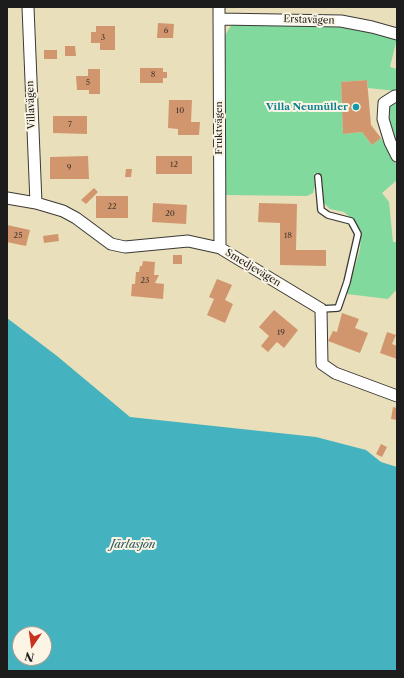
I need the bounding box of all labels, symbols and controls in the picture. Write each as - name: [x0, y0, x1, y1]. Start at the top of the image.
- street label: Erstavägen: [283, 13, 335, 27]
- house number: 6: [164, 26, 168, 36]
- house number: 3: [101, 33, 105, 43]
- house number: 8: [151, 70, 155, 80]
- house number: 5: [86, 78, 90, 88]
- street label: Villavägen: [24, 80, 38, 130]
- street label: Fruktvägen: [213, 101, 225, 155]
- place label: Villa Neumüller: [266, 101, 348, 113]
- marker: Villa Neumüller: [351, 102, 361, 112]
- house number: 10: [176, 106, 184, 116]
- house number: 7: [68, 120, 72, 130]
- house number: 12: [170, 160, 178, 170]
- house number: 9: [67, 163, 71, 173]
- house number: 22: [107, 202, 117, 212]
- house number: 20: [165, 209, 175, 219]
- house number: 25: [14, 231, 22, 241]
- house number: 18: [284, 231, 292, 241]
- street label: Smedjevägen: [223, 247, 283, 289]
- house number: 23: [140, 276, 150, 286]
- house number: 19: [277, 328, 285, 338]
- water label: Järlasjön: [111, 538, 155, 552]
- north arrow: [12, 626, 52, 666]
- text: N: [23, 649, 36, 665]

